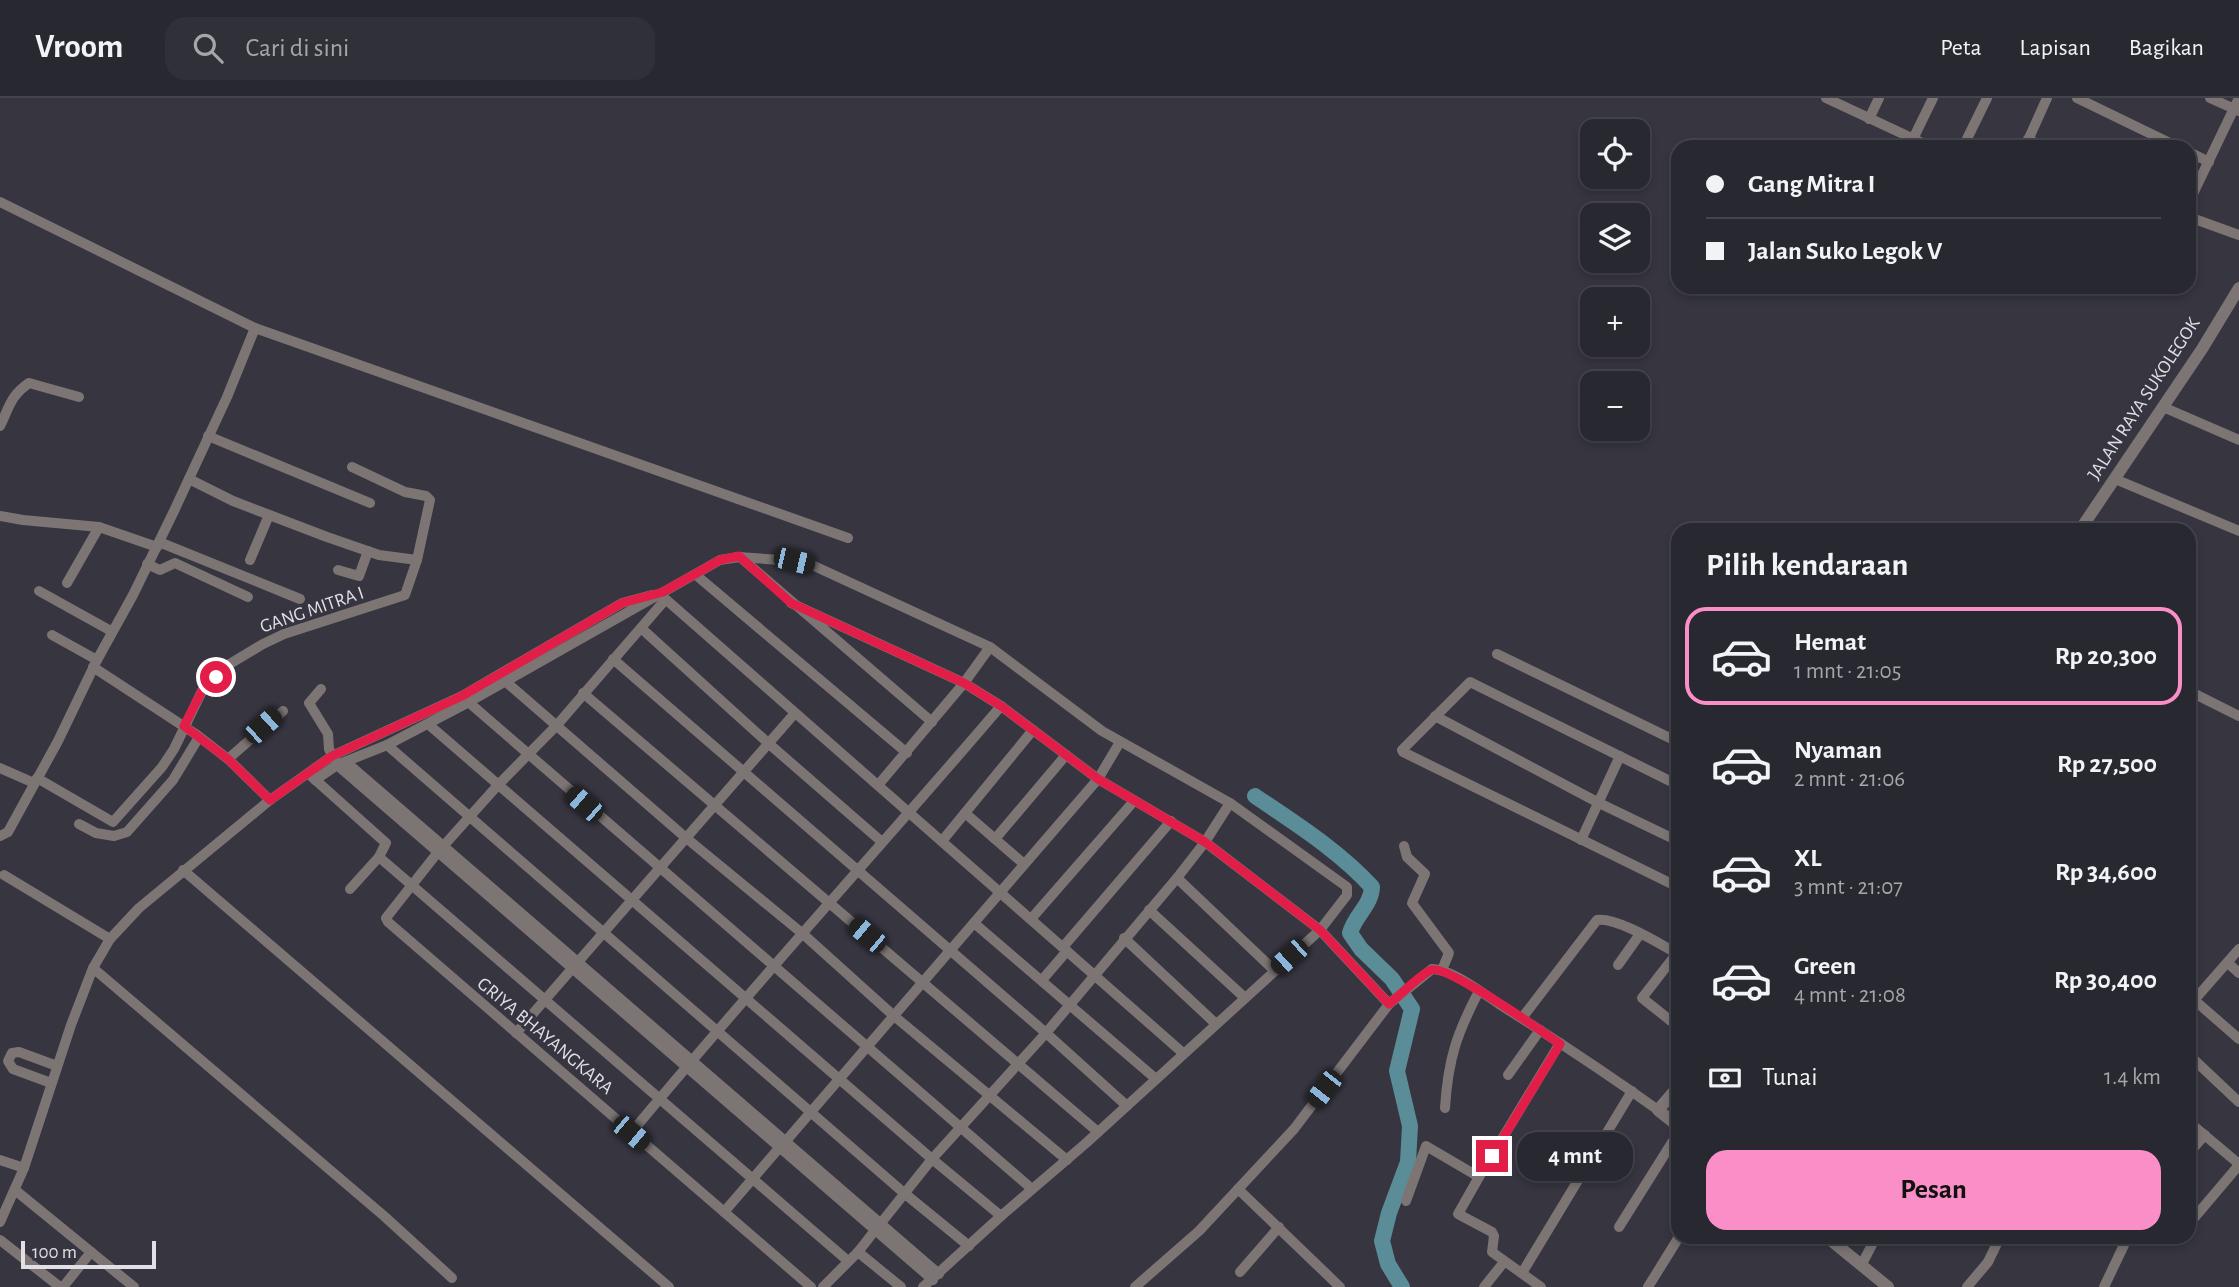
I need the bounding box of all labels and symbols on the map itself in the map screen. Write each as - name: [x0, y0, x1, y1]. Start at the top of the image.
- street label: JALAN RAYA SUKOLEGOK: [2084, 314, 2204, 484]
- car: [772, 546, 817, 576]
- street label: GANG MITRA I: [258, 583, 366, 637]
- route start: [200, 661, 232, 693]
- car: [241, 704, 286, 748]
- car: [562, 782, 607, 826]
- car: [845, 913, 890, 957]
- car: [1267, 935, 1312, 979]
- street label: GRIYA BHAYANGKARA: [474, 974, 616, 1098]
- car: [1303, 1066, 1346, 1112]
- car: [609, 1111, 654, 1155]
- callout: 4 mnt: [1516, 1132, 1632, 1180]
- route end: [1476, 1140, 1508, 1172]
- scale bar: [21, 1238, 156, 1270]

